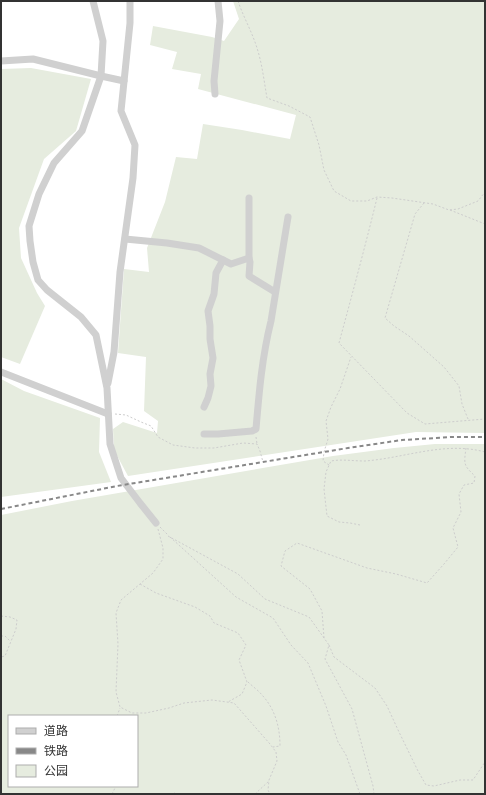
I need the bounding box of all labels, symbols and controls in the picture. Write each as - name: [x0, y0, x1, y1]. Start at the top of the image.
- legend: [8, 715, 138, 787]
- text: 道路: [44, 724, 68, 738]
- text: 铁路: [44, 744, 68, 758]
- text: 公园: [44, 764, 68, 778]

